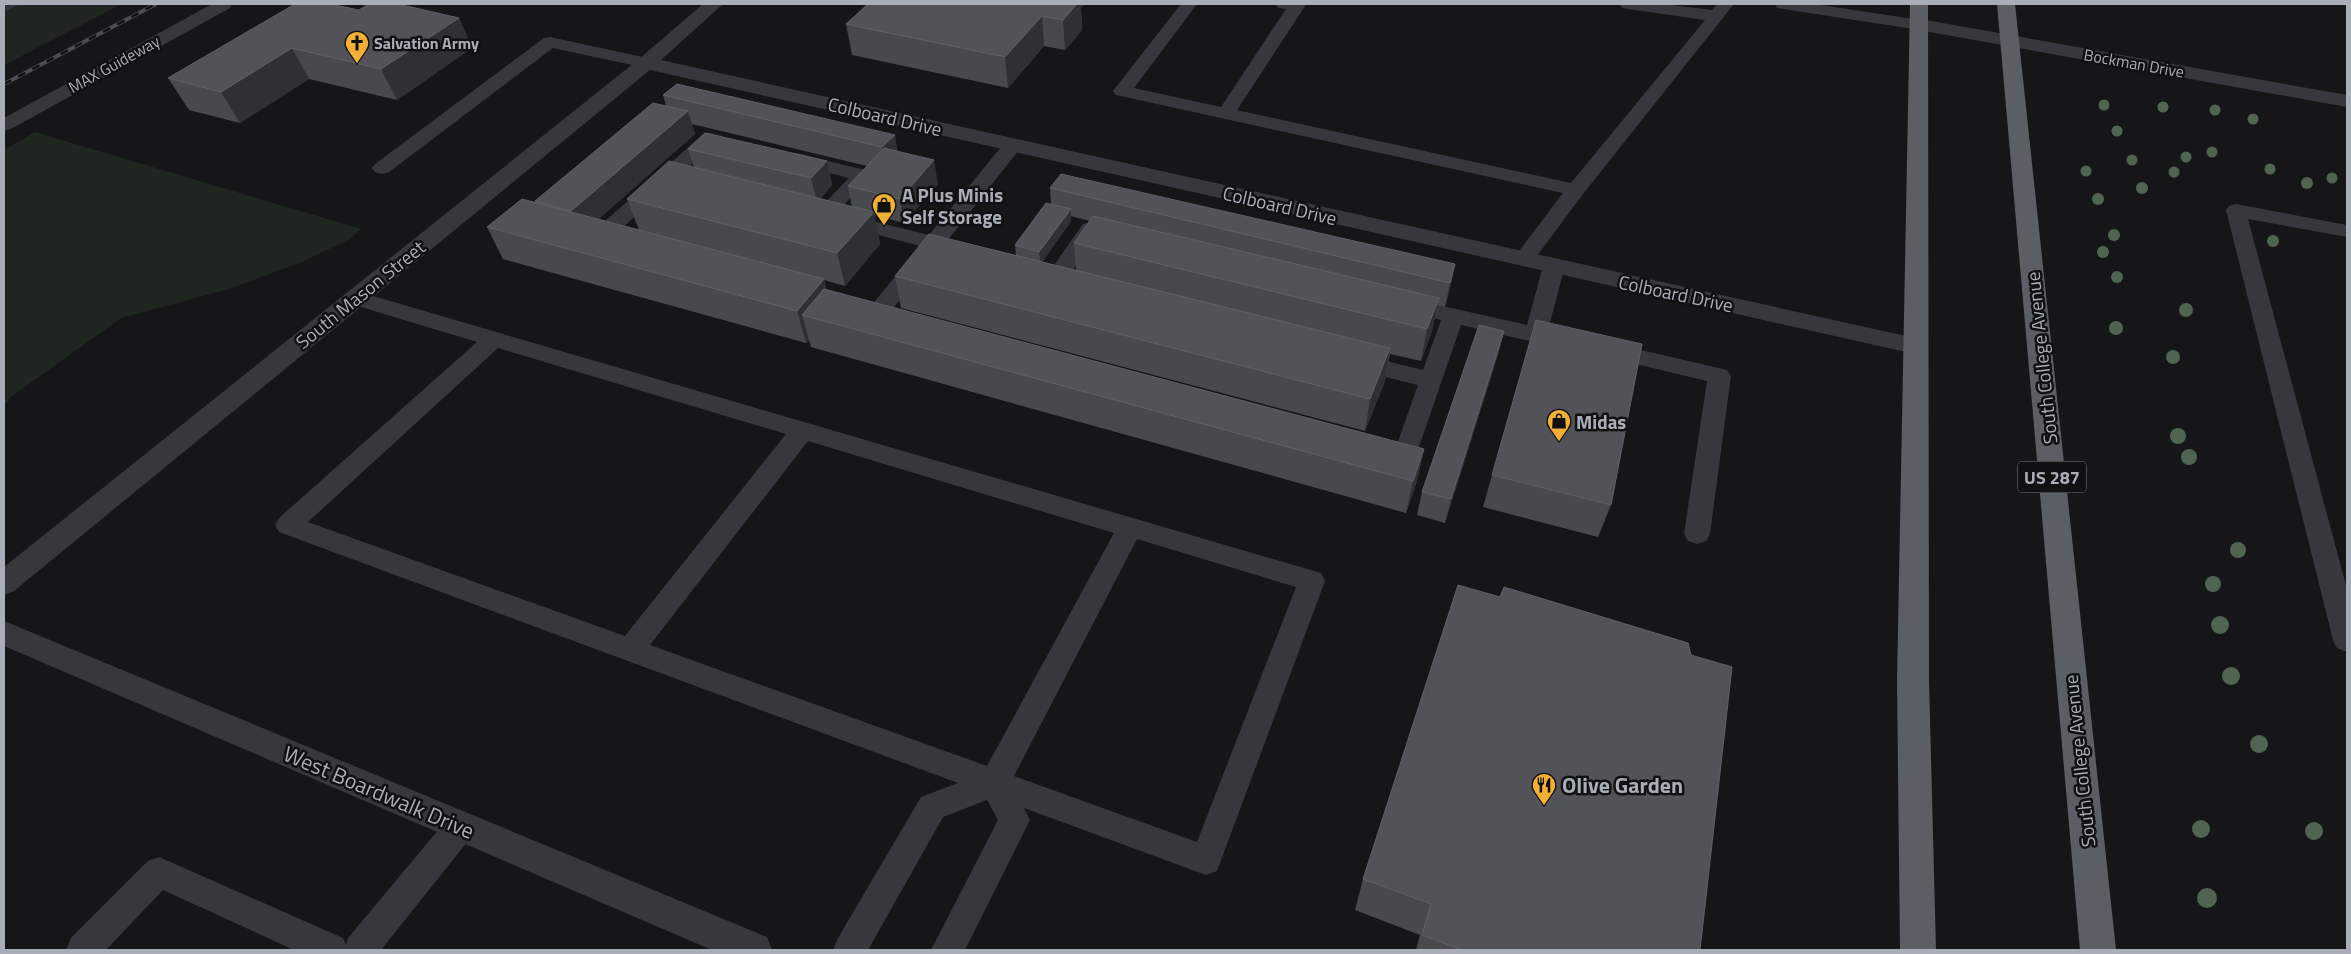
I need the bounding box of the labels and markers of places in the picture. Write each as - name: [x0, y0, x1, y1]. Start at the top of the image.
- church icon: Salvation Army: [344, 30, 370, 64]
- place label: Salvation Army: [374, 31, 479, 55]
- place label: A Plus Minis Self Storage: [902, 180, 1003, 231]
- shop icon: A Plus Minis Self Storage: [871, 192, 897, 226]
- place label: Midas: [1576, 407, 1626, 436]
- shop icon: Midas: [1546, 408, 1572, 442]
- place label: Olive Garden: [1562, 768, 1683, 802]
- restaurant icon: Olive Garden: [1531, 772, 1557, 806]

